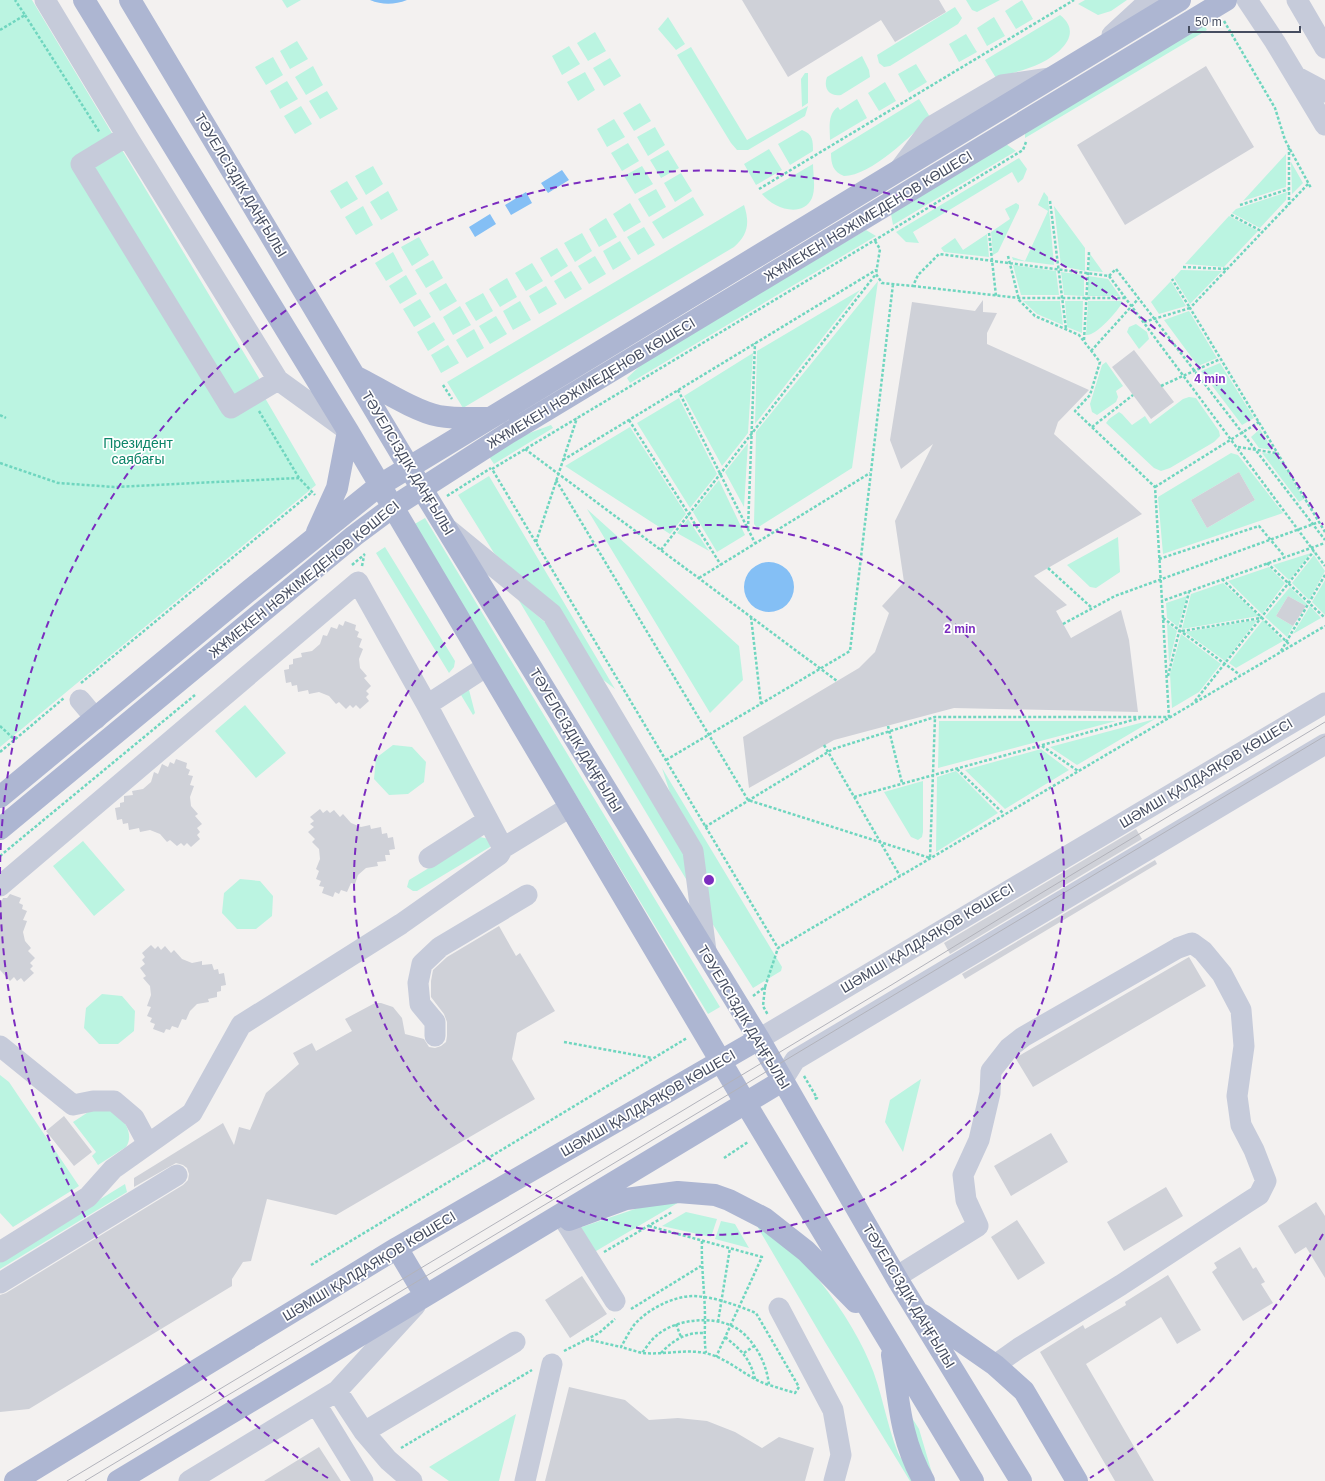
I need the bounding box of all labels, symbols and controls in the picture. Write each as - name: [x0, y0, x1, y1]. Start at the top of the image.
- scale bar: [1189, 8, 1300, 34]
- text: 50 m: [1195, 15, 1222, 29]
- street label: ТӘУЕЛСІЗДІК ДАҢҒЫЛЫ: [192, 110, 290, 260]
- street label: ЖҰМЕКЕН НӘЖІМЕДЕНОВ КӨШЕСІ: [761, 147, 975, 285]
- street label: ЖҰМЕКЕН НӘЖІМЕДЕНОВ КӨШЕСІ: [484, 314, 698, 452]
- text: 4 min: [1194, 372, 1226, 386]
- street label: ТӘУЕЛСІЗДІК ДАҢҒЫЛЫ: [359, 388, 457, 538]
- park label: Президент саябағы: [103, 435, 173, 467]
- street label: ЖҰМЕКЕН НӘЖІМЕДЕНОВ КӨШЕСІ: [206, 497, 402, 661]
- text: 2 min: [944, 622, 976, 636]
- street label: ТӘУЕЛСІЗДІК ДАҢҒЫЛЫ: [527, 665, 625, 815]
- street label: ШӘМШІ ҚАЛДАЯҚОВ КӨШЕСІ: [1117, 715, 1295, 831]
- centre of rings: [702, 873, 716, 887]
- street label: ШӘМШІ ҚАЛДАЯҚОВ КӨШЕСІ: [838, 880, 1016, 996]
- street label: ТӘУЕЛСІЗДІК ДАҢҒЫЛЫ: [695, 942, 793, 1092]
- street label: ШӘМШІ ҚАЛДАЯҚОВ КӨШЕСІ: [558, 1046, 738, 1160]
- street label: ШӘМШІ ҚАЛДАЯҚОВ КӨШЕСІ: [280, 1208, 458, 1324]
- street label: ТӘУЕЛСІЗДІК ДАҢҒЫЛЫ: [860, 1221, 958, 1371]

